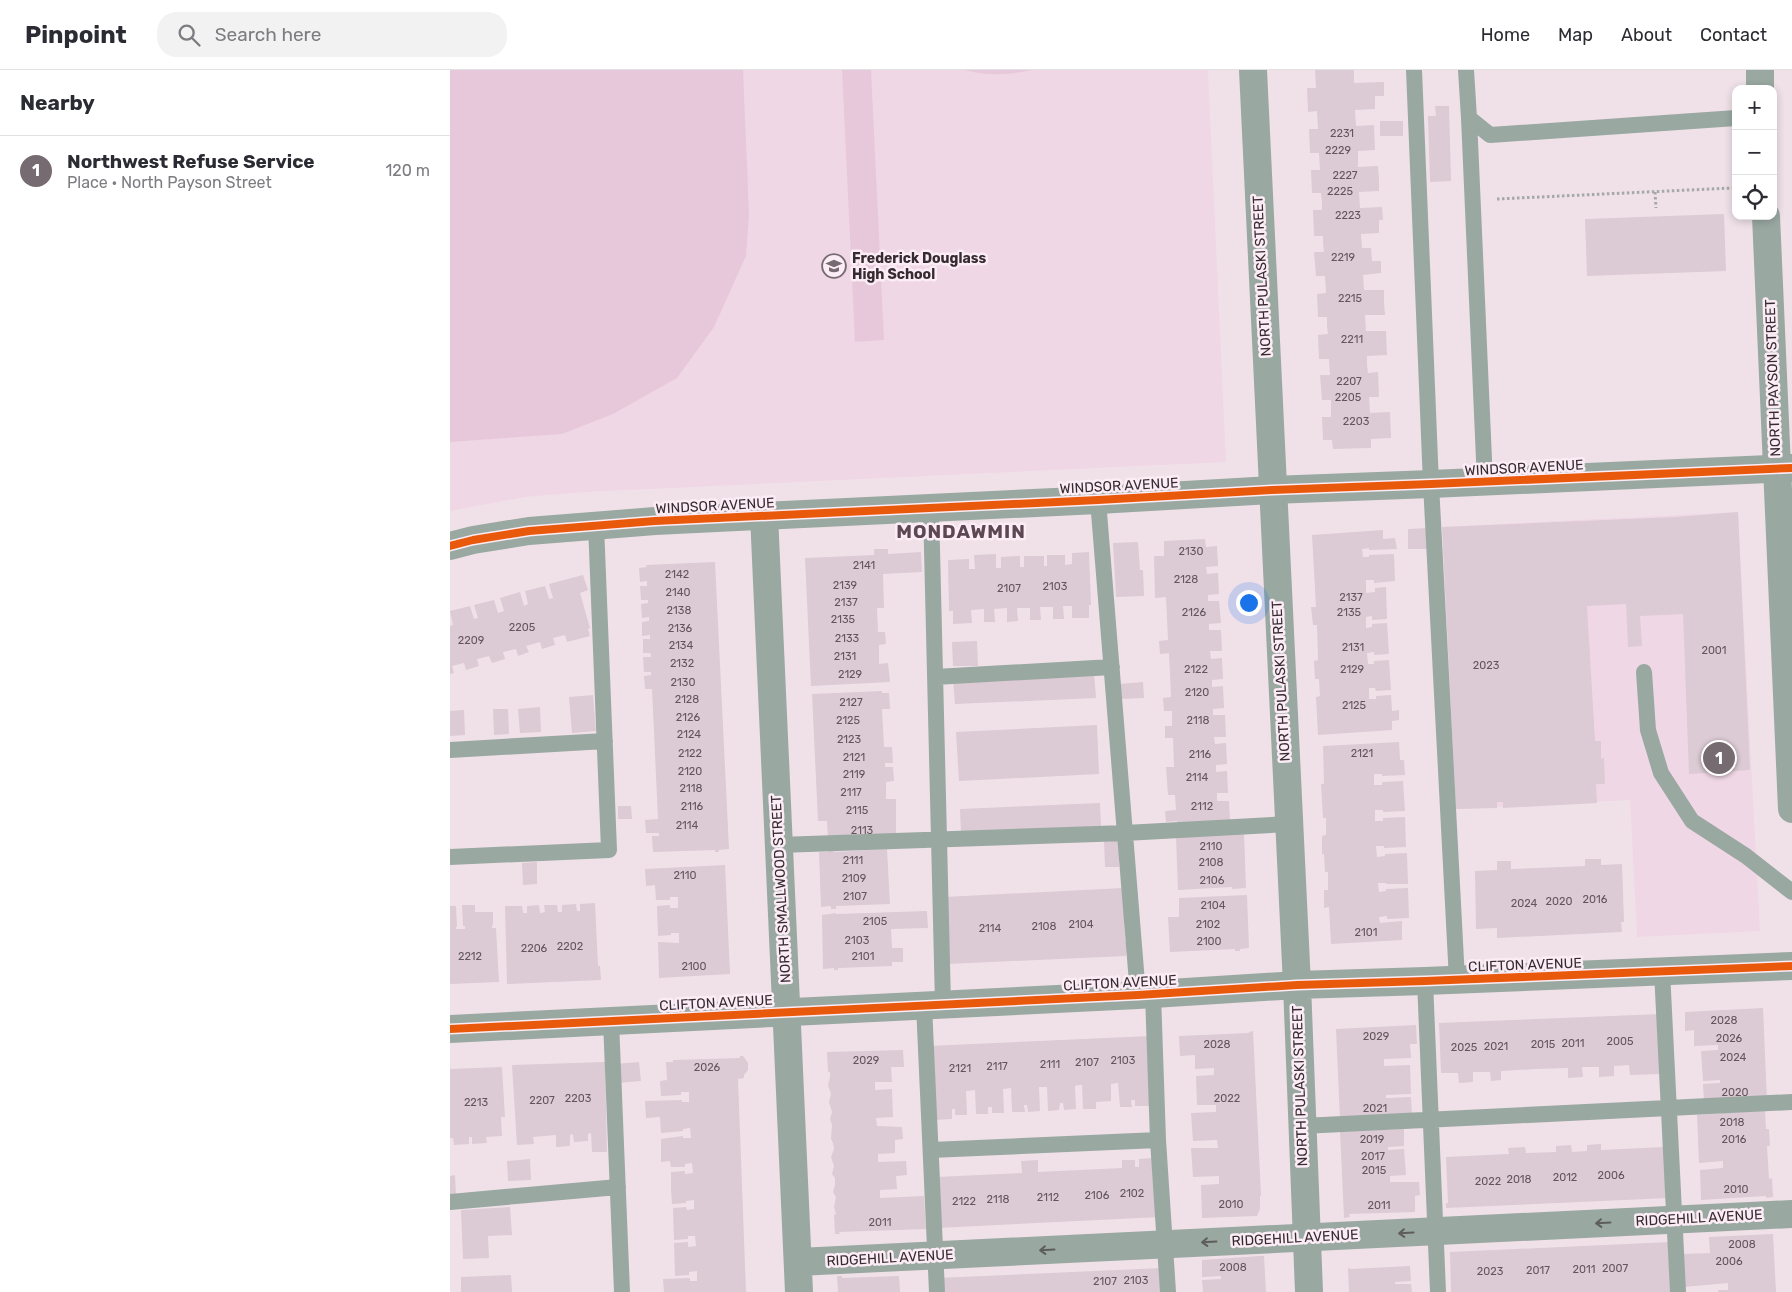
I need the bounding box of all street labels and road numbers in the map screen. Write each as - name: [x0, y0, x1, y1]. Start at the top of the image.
- street label: NORTH PULASKI STREET: [1249, 195, 1275, 357]
- street label: NORTH PAYSON STREET: [1762, 299, 1784, 457]
- street label: WINDSOR AVENUE: [1464, 456, 1584, 480]
- street label: WINDSOR AVENUE: [1059, 474, 1179, 498]
- street label: WINDSOR AVENUE: [655, 494, 775, 518]
- street label: NORTH PULASKI STREET: [1268, 600, 1294, 762]
- street label: NORTH SMALLWOOD STREET: [768, 795, 794, 983]
- street label: CLIFTON AVENUE: [1468, 955, 1582, 975]
- street label: CLIFTON AVENUE: [1063, 972, 1177, 994]
- street label: CLIFTON AVENUE: [659, 992, 773, 1014]
- street label: NORTH PULASKI STREET: [1289, 1005, 1311, 1167]
- street label: RIDGEHILL AVENUE: [1635, 1206, 1763, 1230]
- street label: RIDGEHILL AVENUE: [1231, 1226, 1359, 1250]
- street label: RIDGEHILL AVENUE: [826, 1246, 954, 1270]

